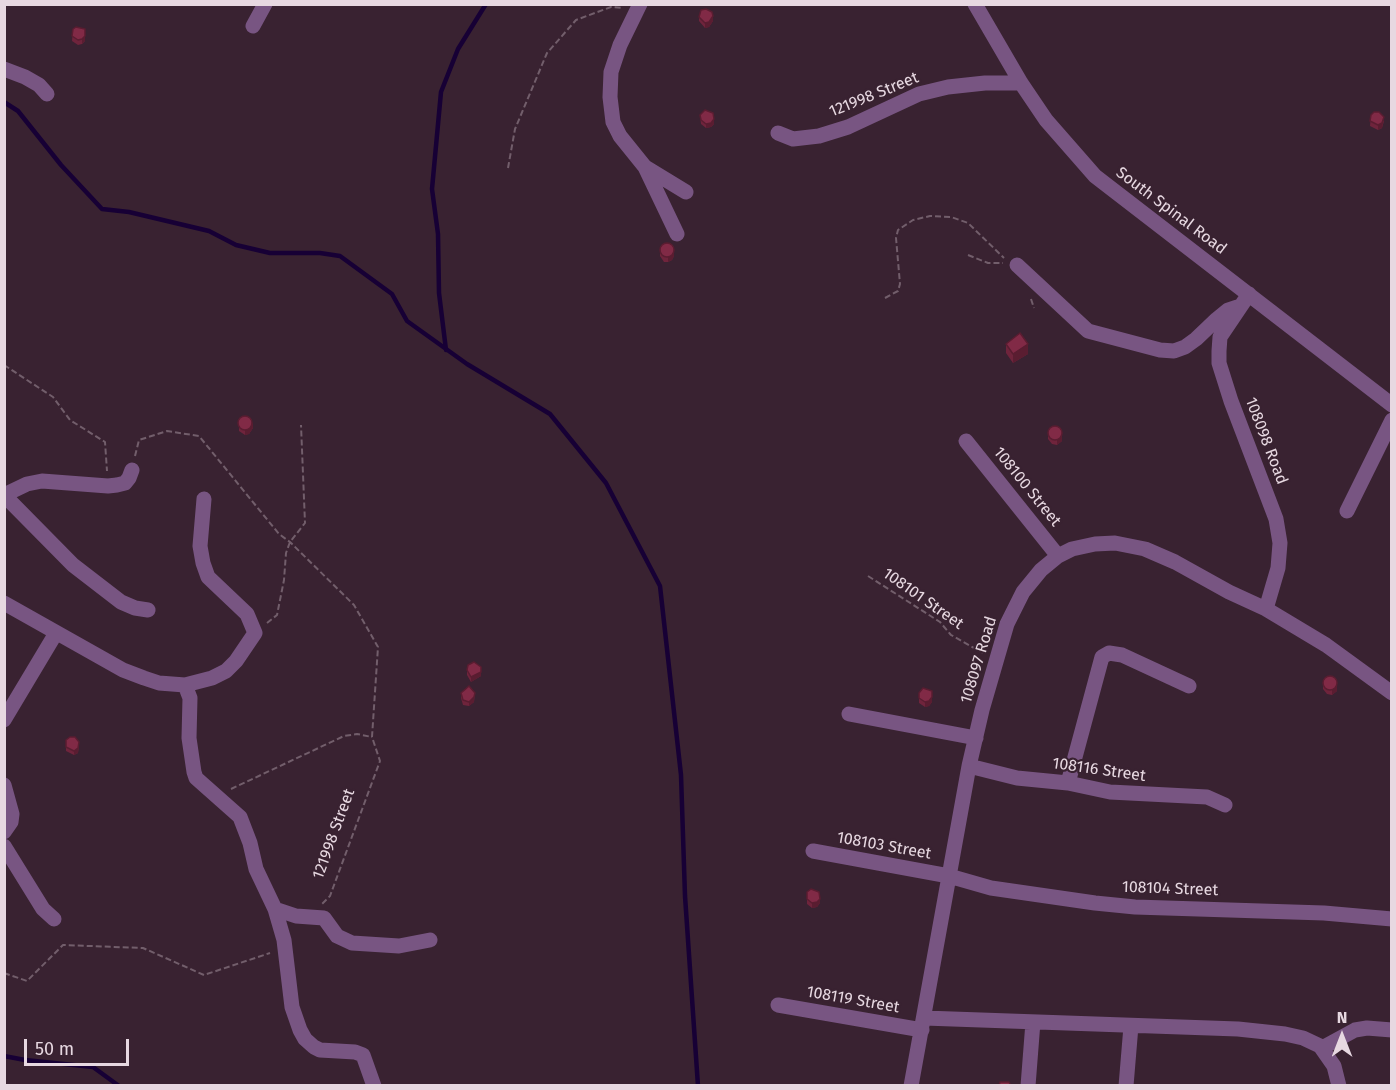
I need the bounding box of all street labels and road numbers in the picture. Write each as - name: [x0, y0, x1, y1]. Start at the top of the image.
- street label: 121998 Street: [827, 68, 921, 122]
- street label: South Spinal Road: [1112, 163, 1230, 259]
- street label: 108098 Road: [1241, 395, 1291, 487]
- street label: 108100 Street: [989, 443, 1065, 531]
- street label: 108101 Street: [879, 564, 967, 634]
- street label: 108097 Road: [957, 614, 1001, 706]
- street label: 108116 Street: [1051, 754, 1147, 786]
- street label: 121998 Street: [309, 786, 359, 882]
- street label: 108103 Street: [835, 828, 933, 864]
- street label: 108104 Street: [1122, 878, 1218, 900]
- street label: 108119 Street: [805, 982, 901, 1018]

